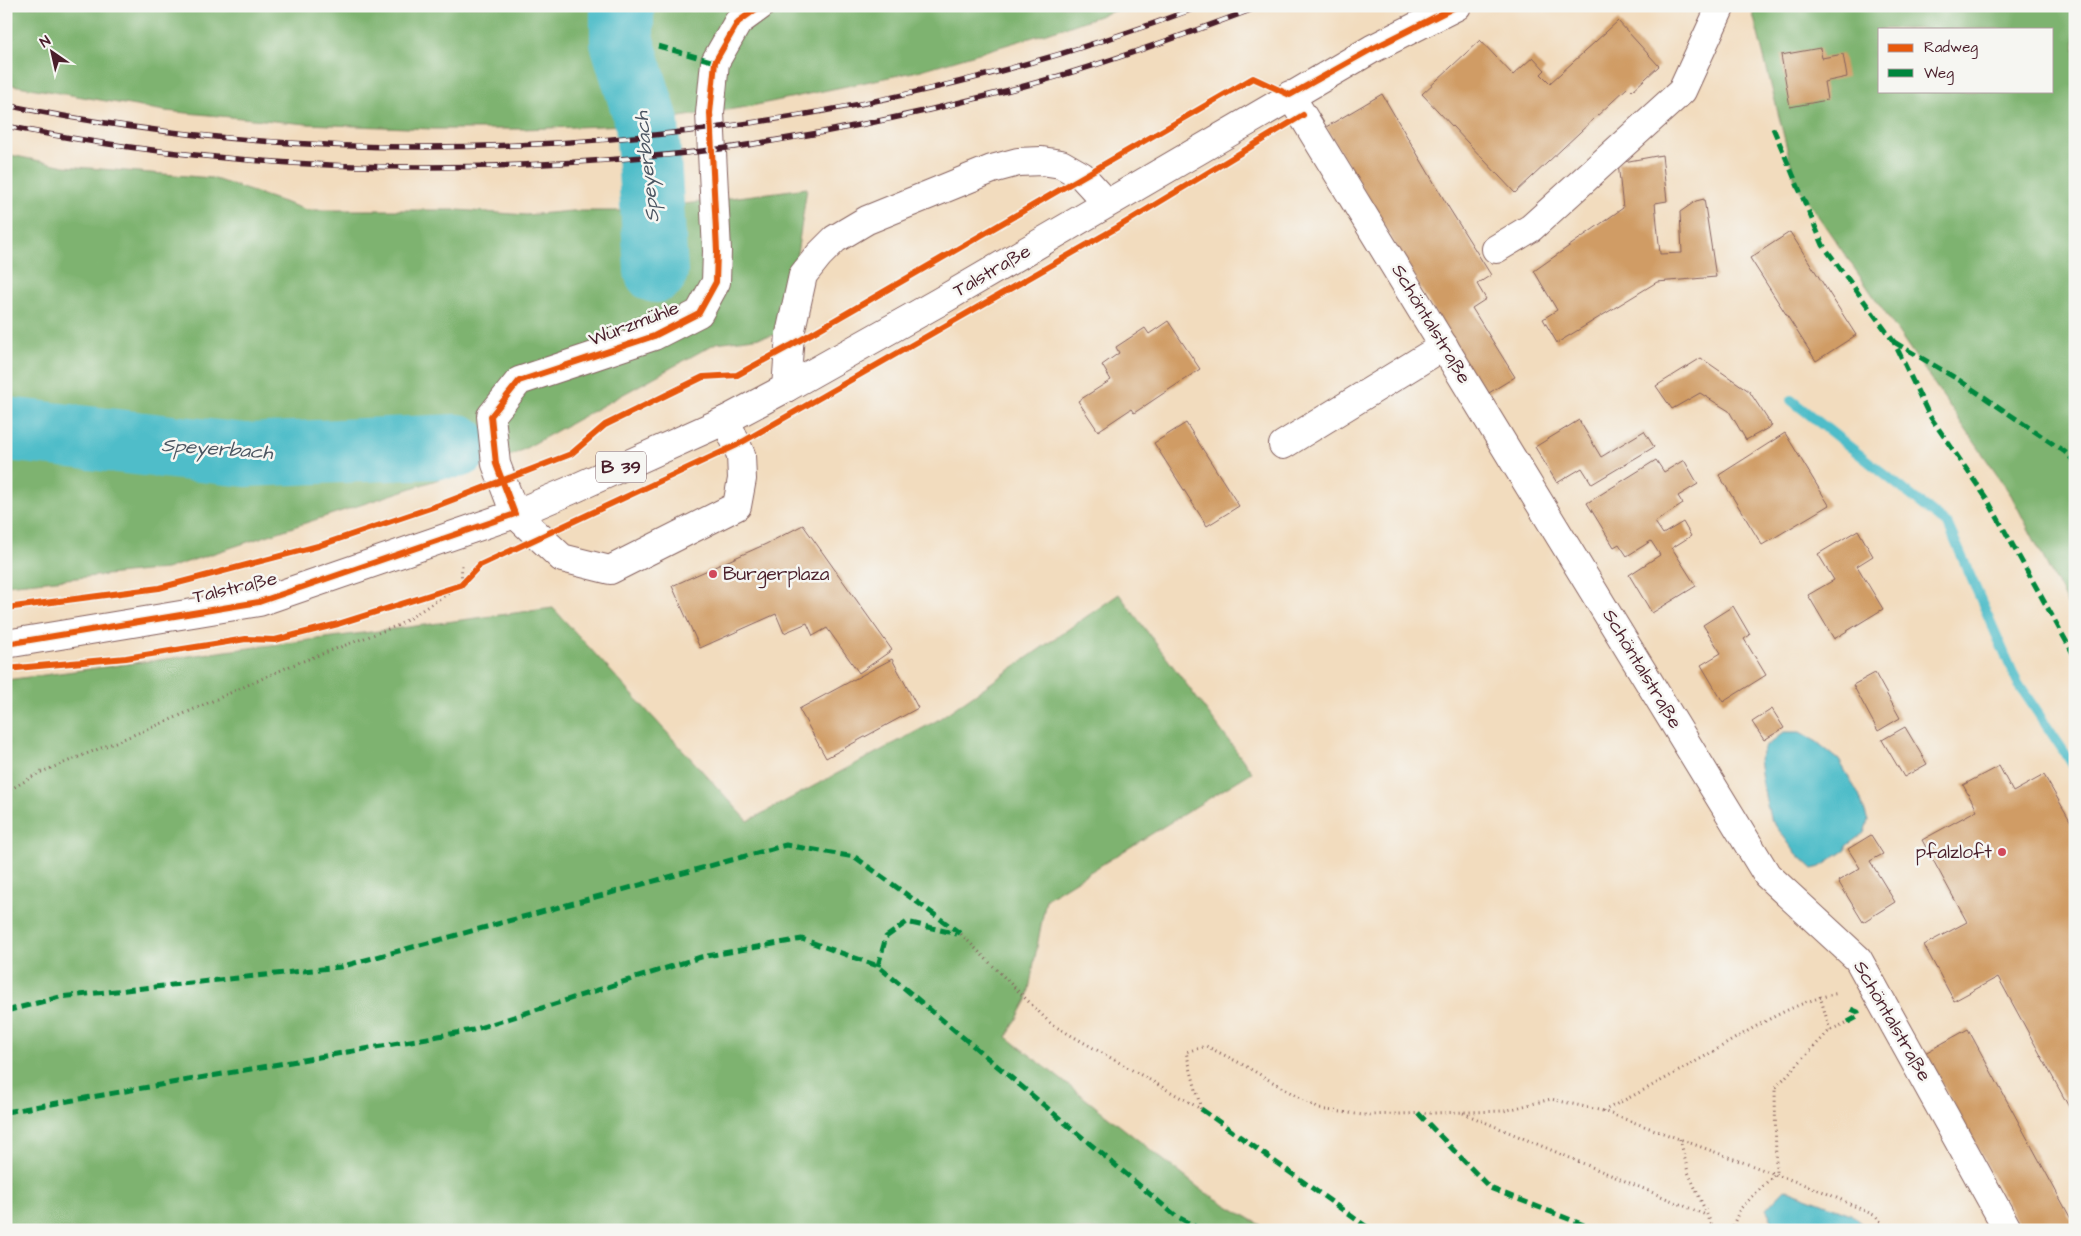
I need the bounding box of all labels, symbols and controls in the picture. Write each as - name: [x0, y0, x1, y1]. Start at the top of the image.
- north arrow: [28, 28, 78, 78]
- legend: [1878, 28, 2054, 92]
- text: N: [36, 31, 55, 53]
- text: Radweg: [1924, 37, 1978, 59]
- text: Weg: [1924, 63, 1954, 85]
- water label: Speyerbach: [627, 109, 668, 224]
- street label: Talstraße: [948, 238, 1036, 304]
- street label: Schöntalstraße: [1385, 259, 1477, 389]
- street label: Würzmühle: [585, 294, 683, 354]
- water label: Speyerbach: [160, 431, 275, 468]
- road number: B 39: [596, 452, 646, 482]
- place label: Burgerplaza: [723, 561, 830, 589]
- street label: Talstraße: [190, 565, 280, 611]
- marker: Burgerplaza: [707, 568, 719, 580]
- street label: Schöntalstraße: [1596, 604, 1688, 734]
- place label: pfalzloft: [1915, 839, 1992, 866]
- marker: pfalzloft: [1996, 846, 2008, 858]
- street label: Schöntalstraße: [1846, 956, 1938, 1086]

